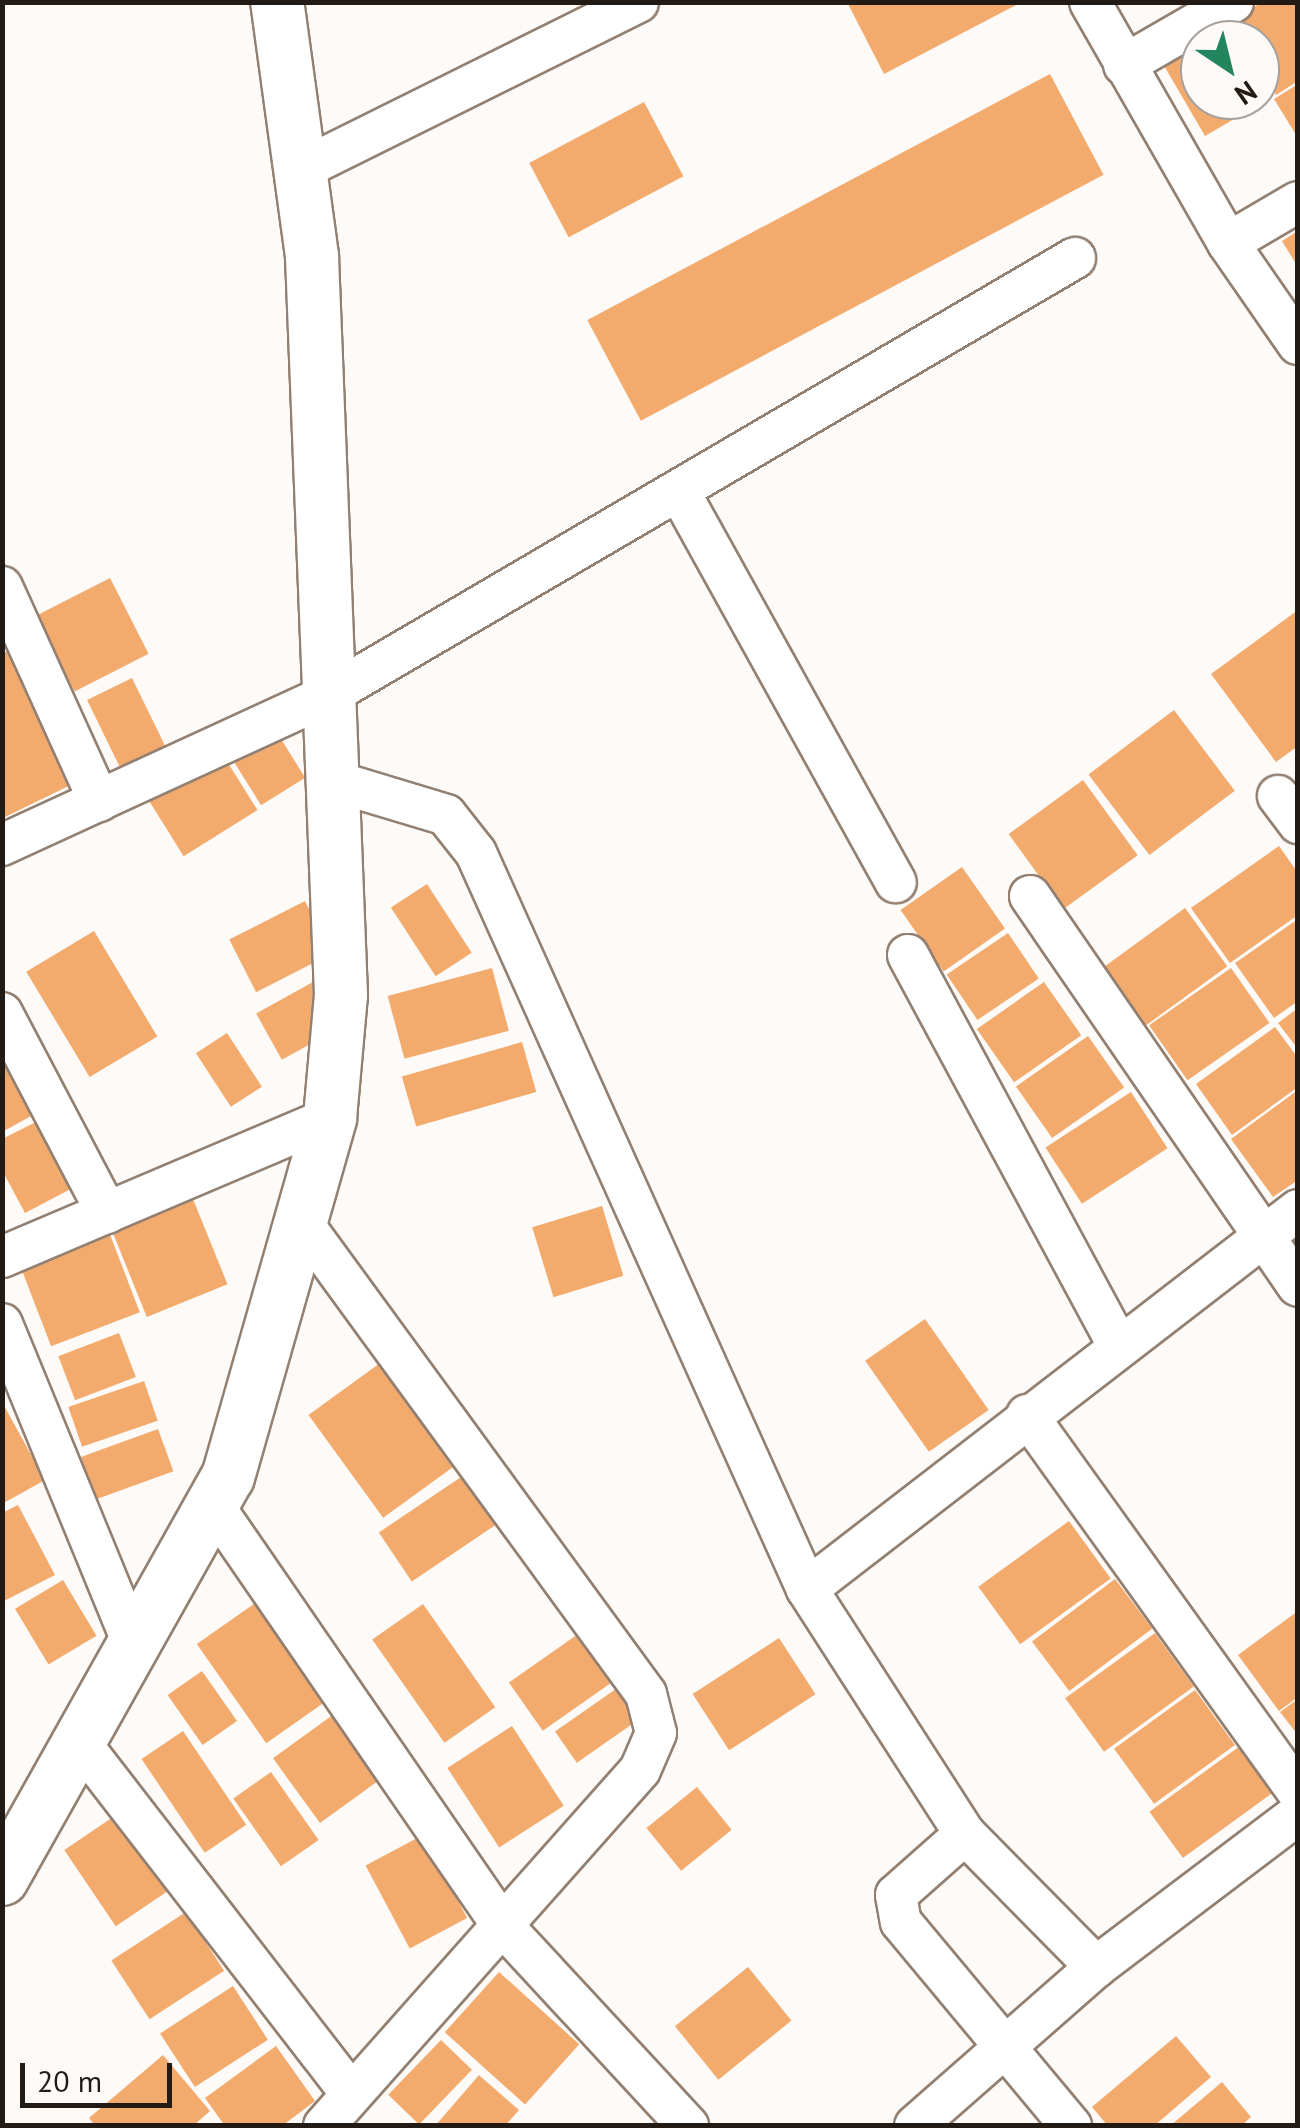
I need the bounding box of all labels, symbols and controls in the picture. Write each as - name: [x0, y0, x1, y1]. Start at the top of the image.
- north arrow: [1180, 20, 1280, 120]
- text: N: [1228, 73, 1264, 114]
- scale bar: [25, 2043, 178, 2105]
- text: 20 m: [37, 2061, 102, 2100]

